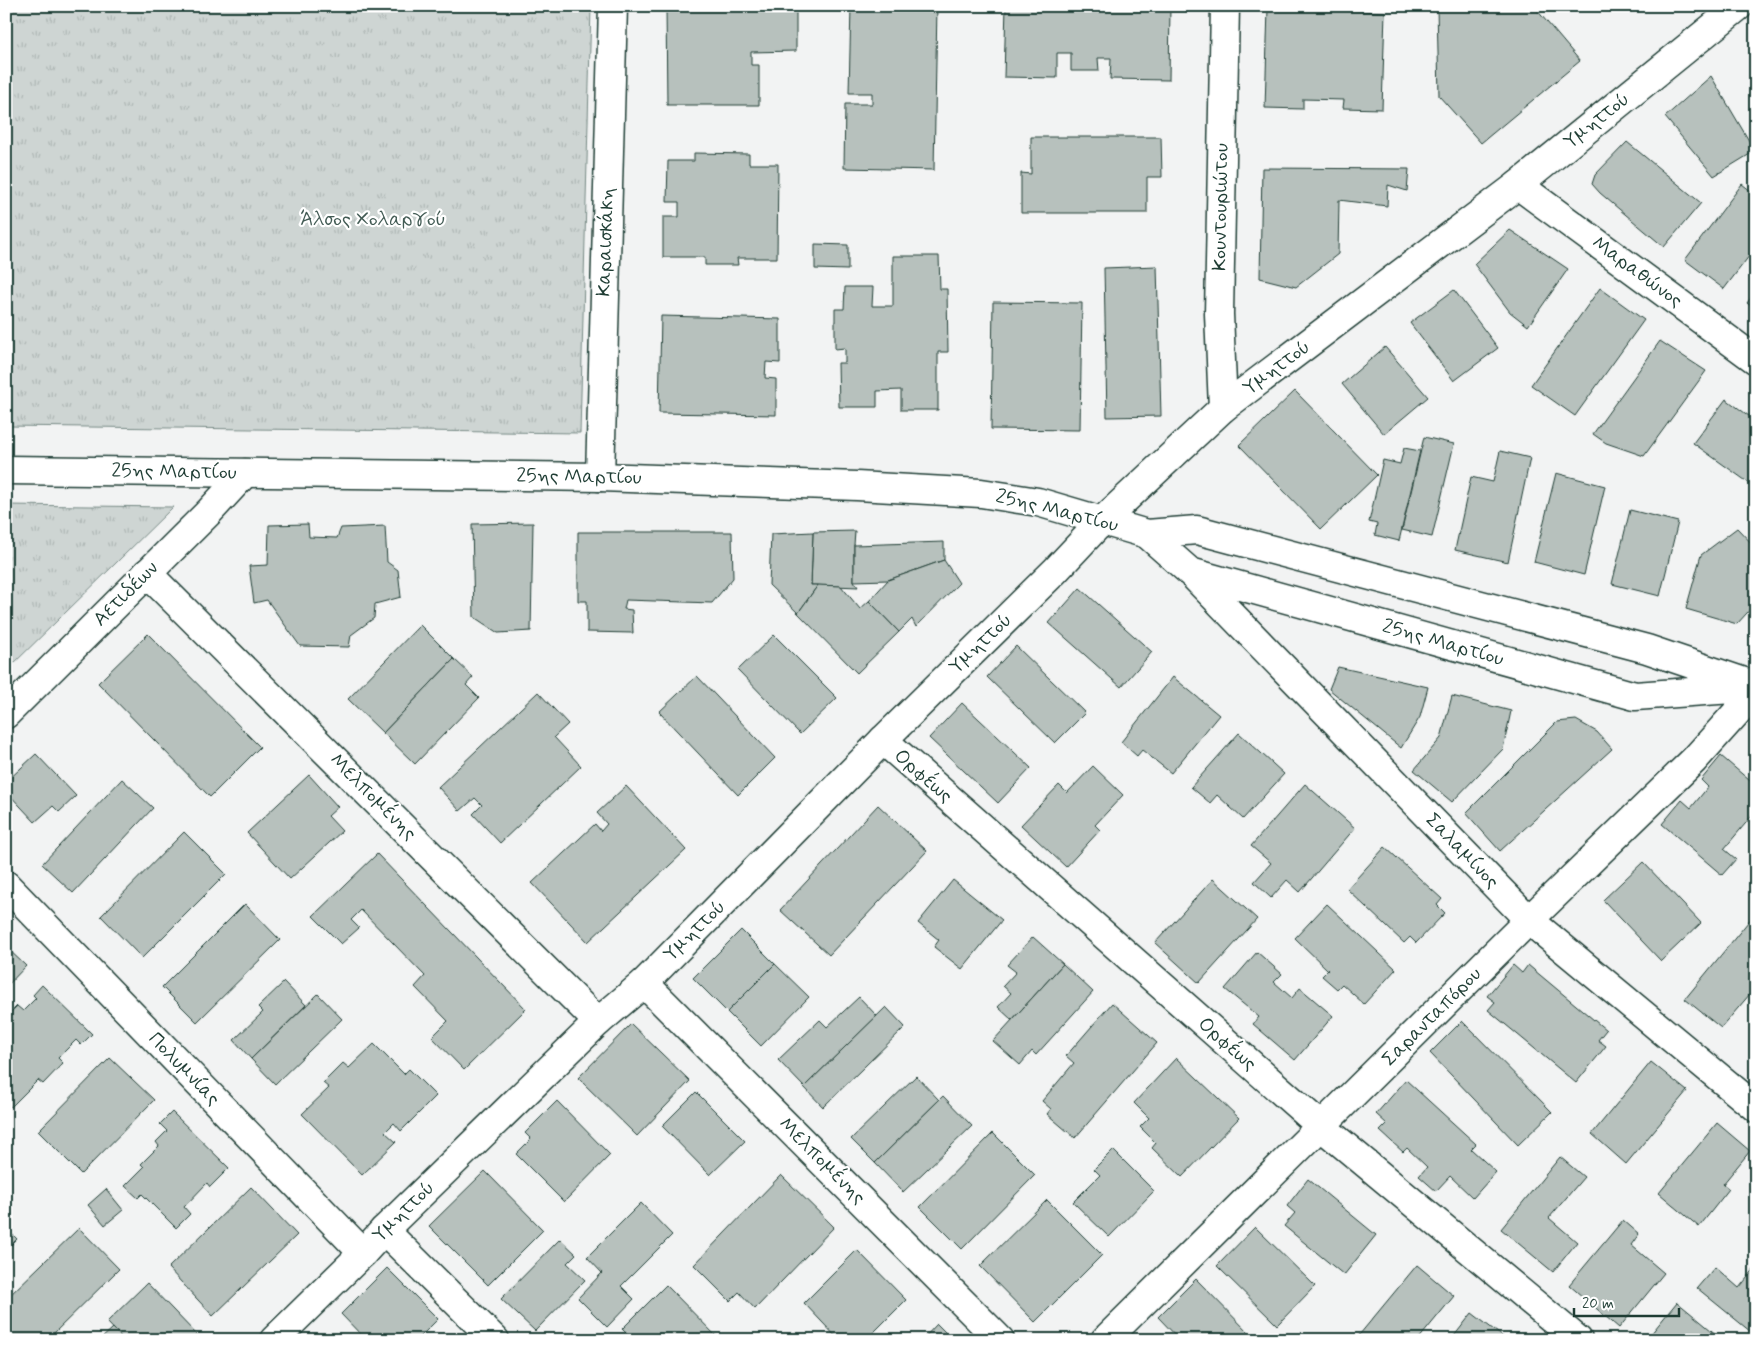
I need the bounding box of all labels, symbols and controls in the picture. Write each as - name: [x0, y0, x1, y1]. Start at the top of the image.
- street label: Υμηττού: [1558, 86, 1636, 156]
- street label: Κουντουριώτου: [1206, 143, 1236, 271]
- street label: Καραισκάκη: [591, 187, 621, 297]
- park label: Άλσος Χολαργού: [300, 206, 446, 233]
- street label: Μαραθώνος: [1586, 230, 1688, 314]
- street label: Υμηττού: [1238, 334, 1316, 402]
- street label: 25ης Μαρτίου: [111, 457, 237, 487]
- street label: 25ης Μαρτίου: [516, 462, 642, 492]
- street label: 25ης Μαρτίου: [993, 483, 1121, 539]
- street label: Αετιδέων: [87, 555, 165, 633]
- street label: Υμηττού: [944, 607, 1018, 681]
- street label: 25ης Μαρτίου: [1379, 613, 1507, 673]
- street label: Ορφέως: [888, 743, 958, 809]
- street label: Μελπομένης: [323, 747, 423, 847]
- street label: Σαλαμίνος: [1419, 807, 1505, 895]
- street label: Υμηττού: [658, 894, 732, 968]
- street label: Σαρανταπόρου: [1376, 961, 1488, 1073]
- street label: Ορφέως: [1192, 1011, 1262, 1077]
- street label: Πολυμνίας: [142, 1026, 226, 1112]
- street label: Μελπομένης: [772, 1111, 872, 1211]
- street label: Υμηττού: [367, 1175, 441, 1249]
- scale bar: [1574, 1286, 1680, 1318]
- text: 20 m: [1582, 1294, 1614, 1314]

